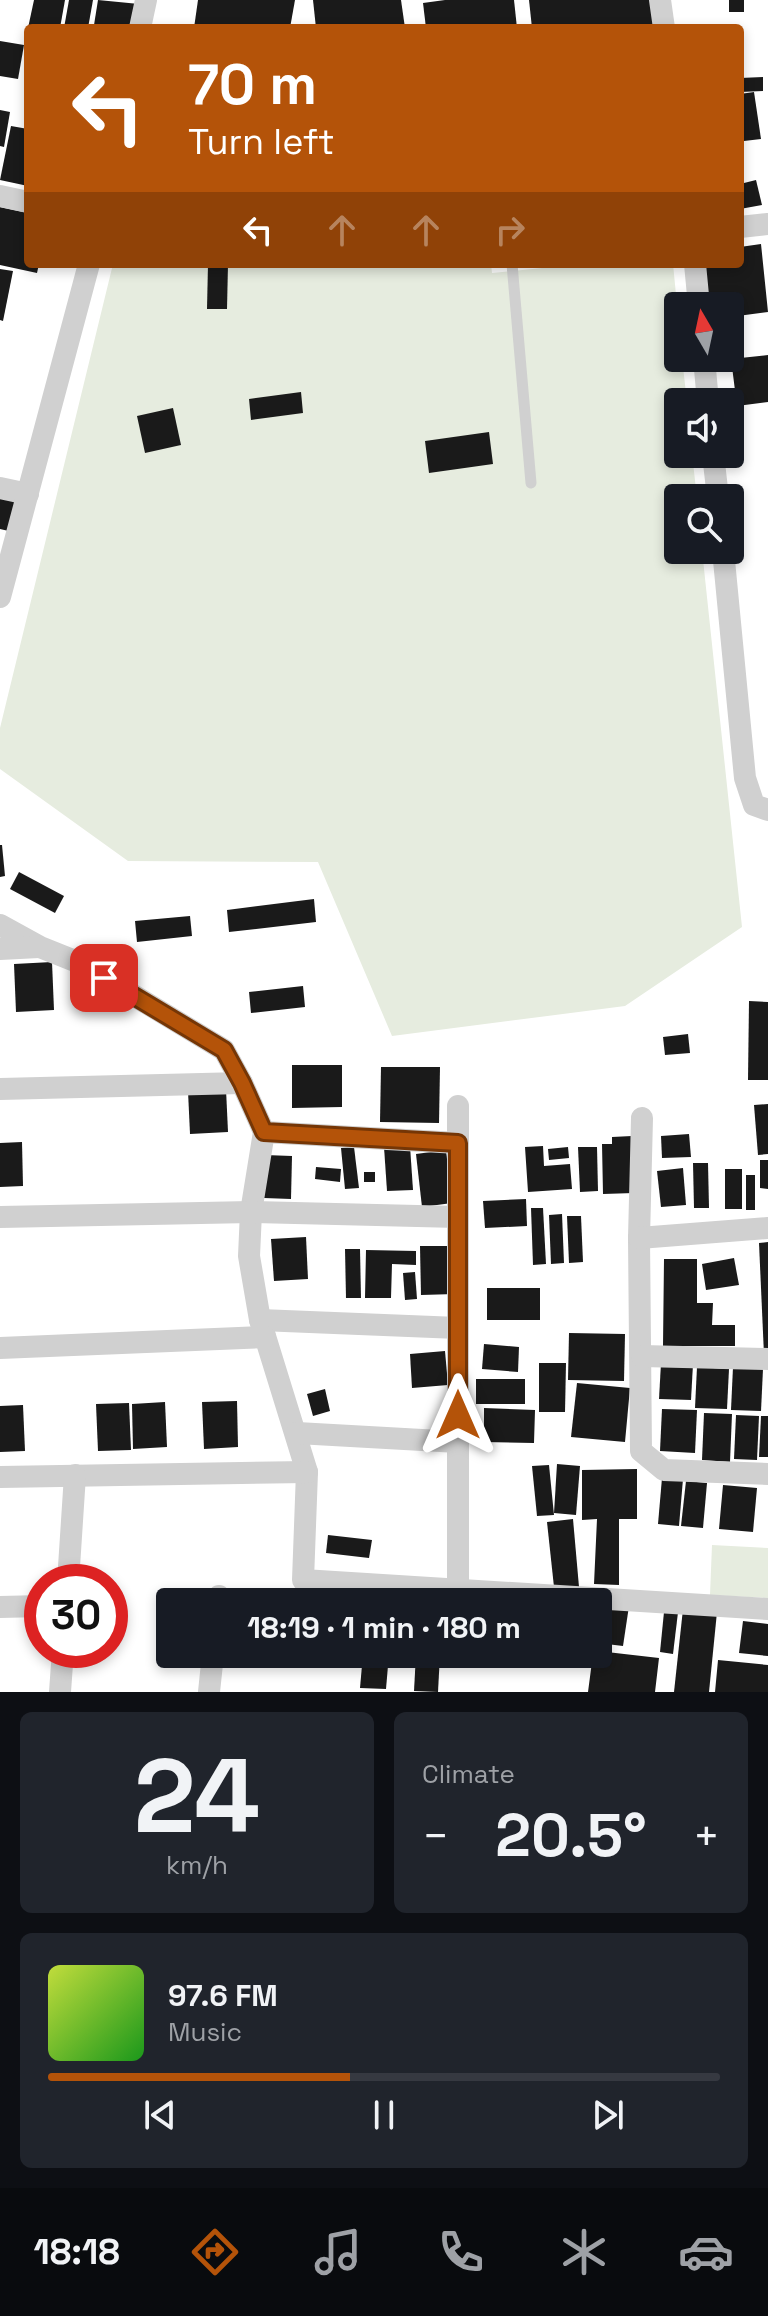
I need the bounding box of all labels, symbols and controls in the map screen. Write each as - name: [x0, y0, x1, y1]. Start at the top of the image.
- text: 70 m: [188, 49, 317, 120]
- icon: left: [56, 56, 160, 160]
- text: Turn left: [188, 119, 335, 165]
- icon: left: [236, 208, 280, 252]
- icon: ahead: [320, 208, 364, 252]
- icon: ahead: [404, 208, 448, 252]
- icon: right: [488, 208, 532, 252]
- north arrow: [664, 292, 744, 372]
- map controls: [664, 292, 744, 564]
- button: sound: [664, 388, 744, 468]
- button: search: [664, 484, 744, 564]
- pin: [70, 944, 138, 1012]
- icon: arrive: [82, 956, 126, 1000]
- position arrow: [416, 1373, 500, 1457]
- speed limit sign: 30: [24, 1564, 128, 1668]
- text: 18:19 · 1 min · 180 m: [247, 1608, 521, 1647]
- text: 24: [134, 1730, 260, 1862]
- text: Climate: [422, 1757, 515, 1791]
- text: 20.5°: [495, 1797, 647, 1874]
- text: −: [422, 1808, 449, 1864]
- text: +: [693, 1808, 720, 1864]
- text: km/h: [166, 1848, 228, 1882]
- text: 97.6 FM: [168, 1976, 278, 2015]
- text: Music: [168, 2015, 242, 2049]
- icon: previous: [138, 2093, 182, 2137]
- icon: pause: [362, 2093, 406, 2137]
- icon: next: [586, 2093, 630, 2137]
- icon: directions: [187, 2224, 243, 2280]
- icon: music: [310, 2224, 366, 2280]
- icon: phone: [433, 2224, 489, 2280]
- icon: climate: [556, 2224, 612, 2280]
- icon: car: [678, 2224, 734, 2280]
- text: 18:18: [33, 2229, 120, 2275]

